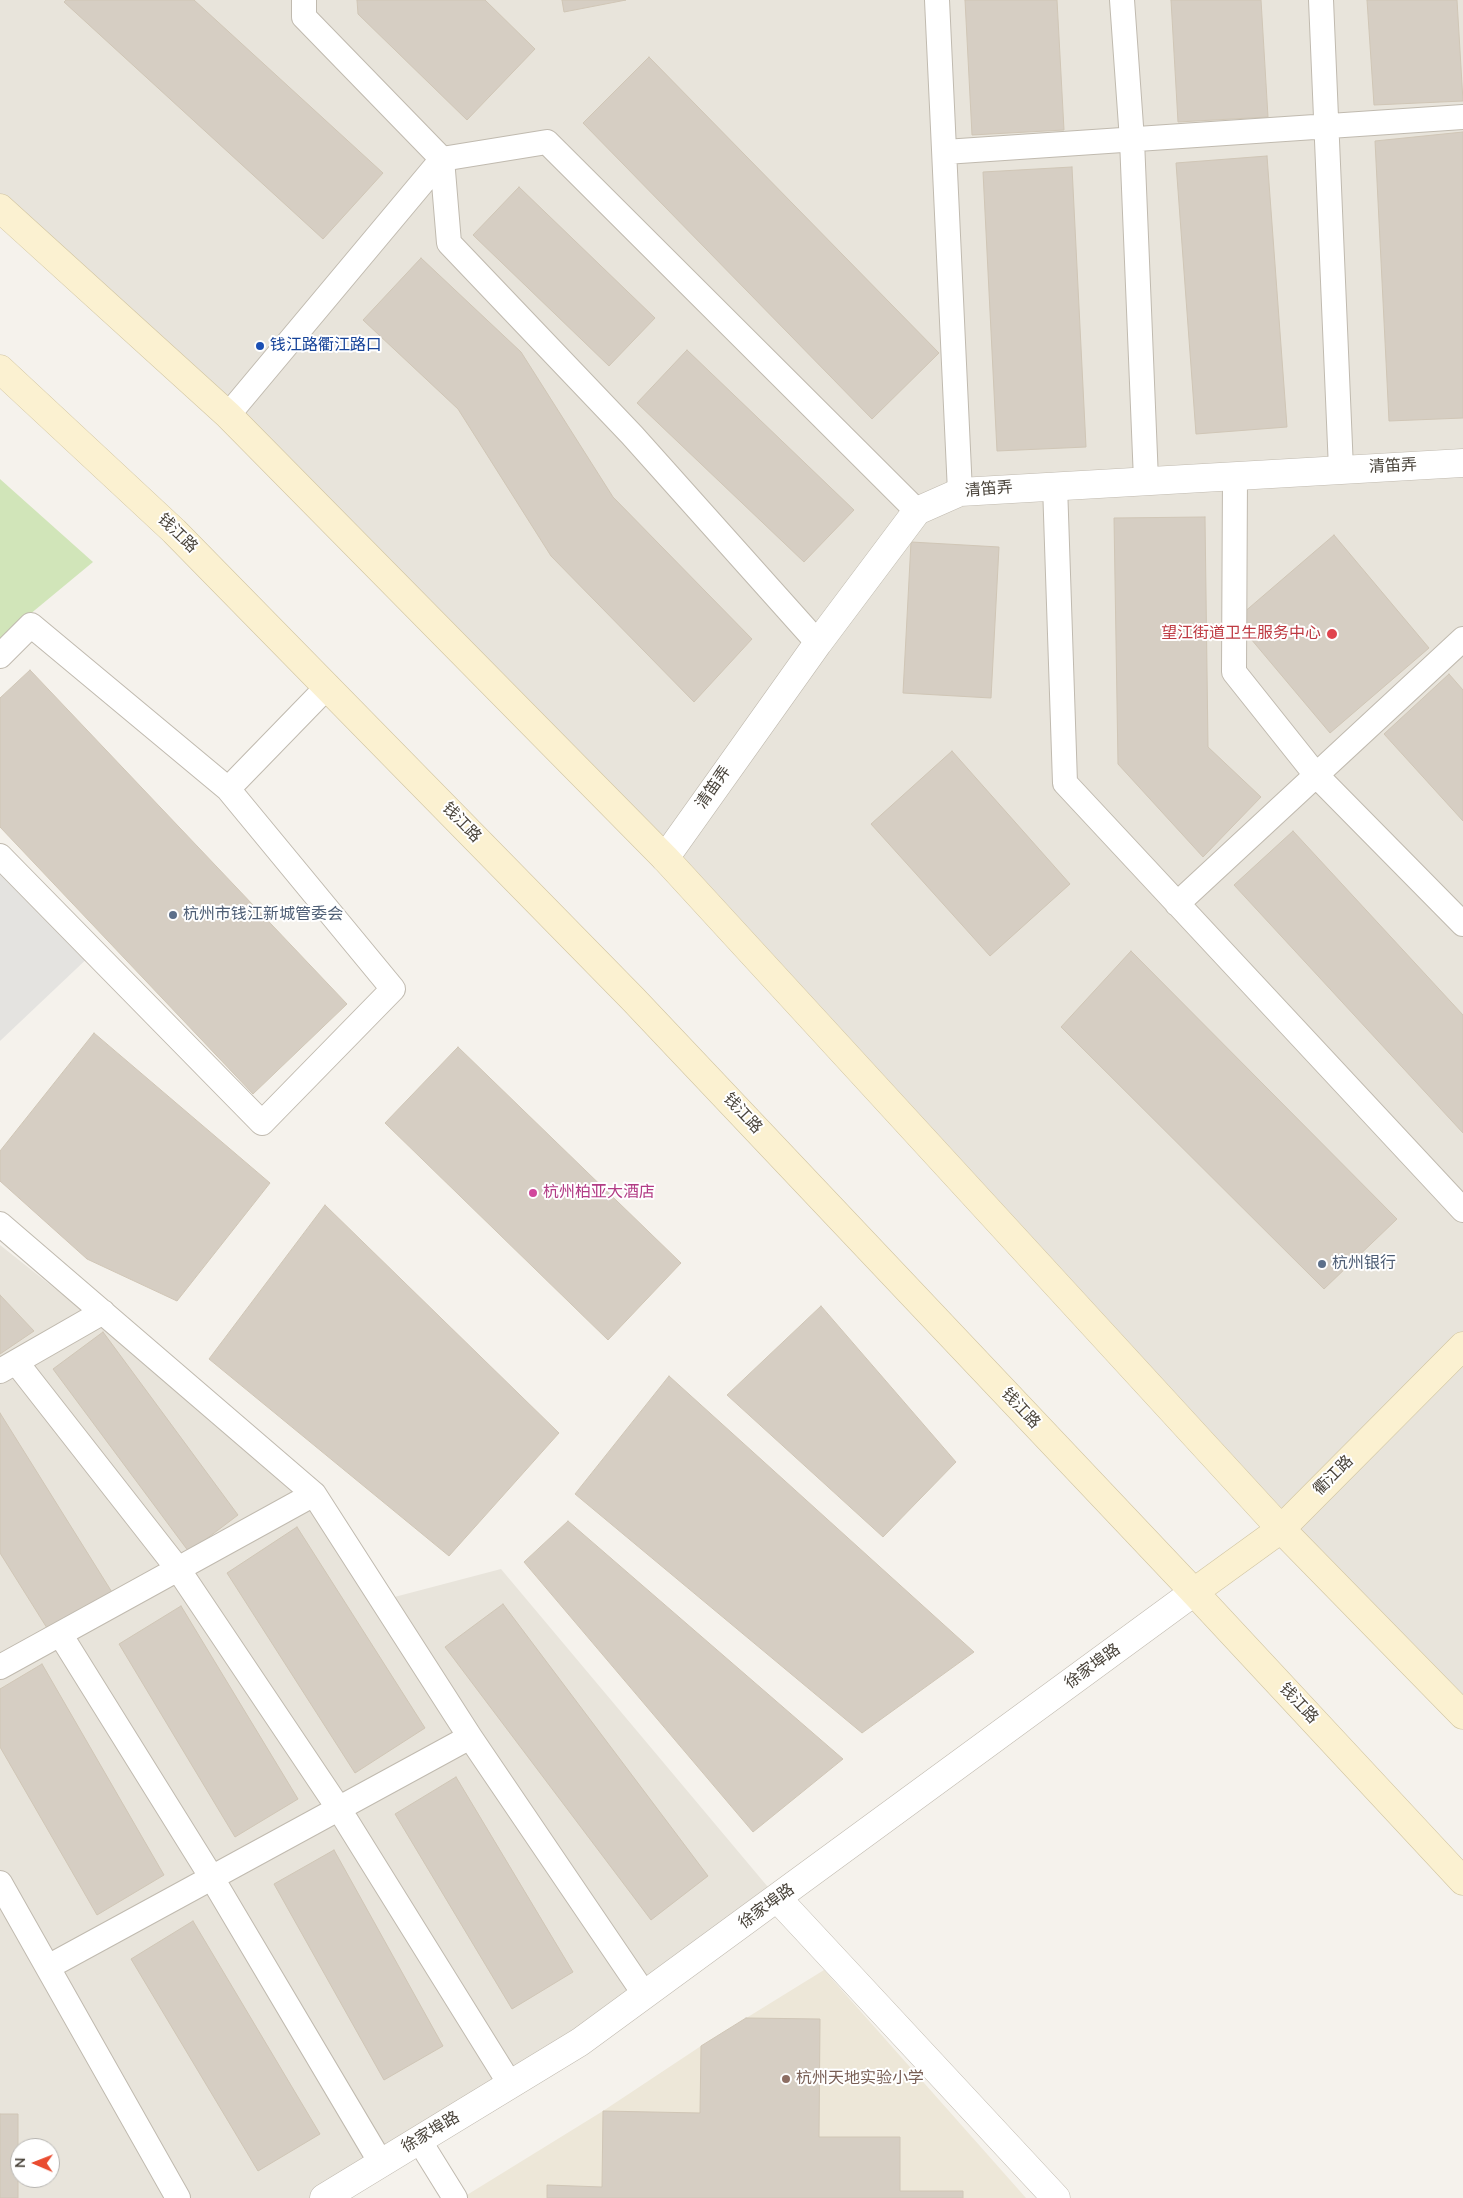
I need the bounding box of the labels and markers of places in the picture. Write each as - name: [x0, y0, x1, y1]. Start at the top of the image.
- place label: 钱江路衢江路口: [270, 336, 382, 356]
- marker: 钱江路衢江路口: [254, 340, 266, 352]
- place label: 望江街道卫生服务中心: [1161, 624, 1321, 644]
- marker: 望江街道卫生服务中心: [1325, 627, 1339, 641]
- place label: 杭州市钱江新城管委会: [183, 905, 343, 925]
- marker: 杭州市钱江新城管委会: [167, 909, 179, 921]
- place label: 杭州柏亚大酒店: [543, 1183, 655, 1203]
- marker: 杭州柏亚大酒店: [527, 1187, 539, 1199]
- place label: 杭州银行: [1332, 1254, 1396, 1274]
- marker: 杭州银行: [1316, 1258, 1328, 1270]
- place label: 杭州天地实验小学: [796, 2069, 924, 2089]
- marker: 杭州天地实验小学: [780, 2073, 792, 2085]

